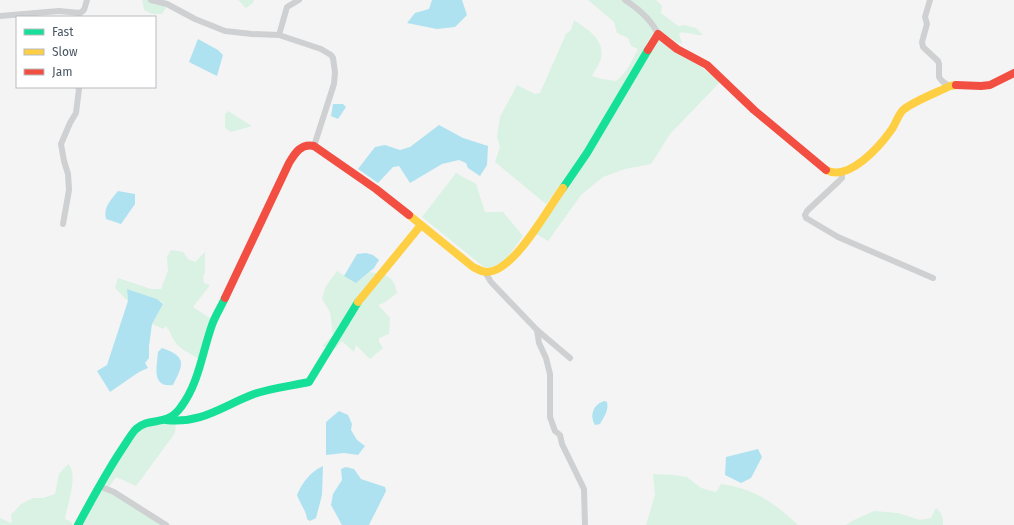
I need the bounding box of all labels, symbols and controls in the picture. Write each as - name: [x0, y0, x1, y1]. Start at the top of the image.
- legend: [16, 16, 156, 88]
- text: Fast: [52, 25, 74, 39]
- text: Slow: [52, 45, 78, 59]
- text: Jam: [52, 65, 72, 79]

